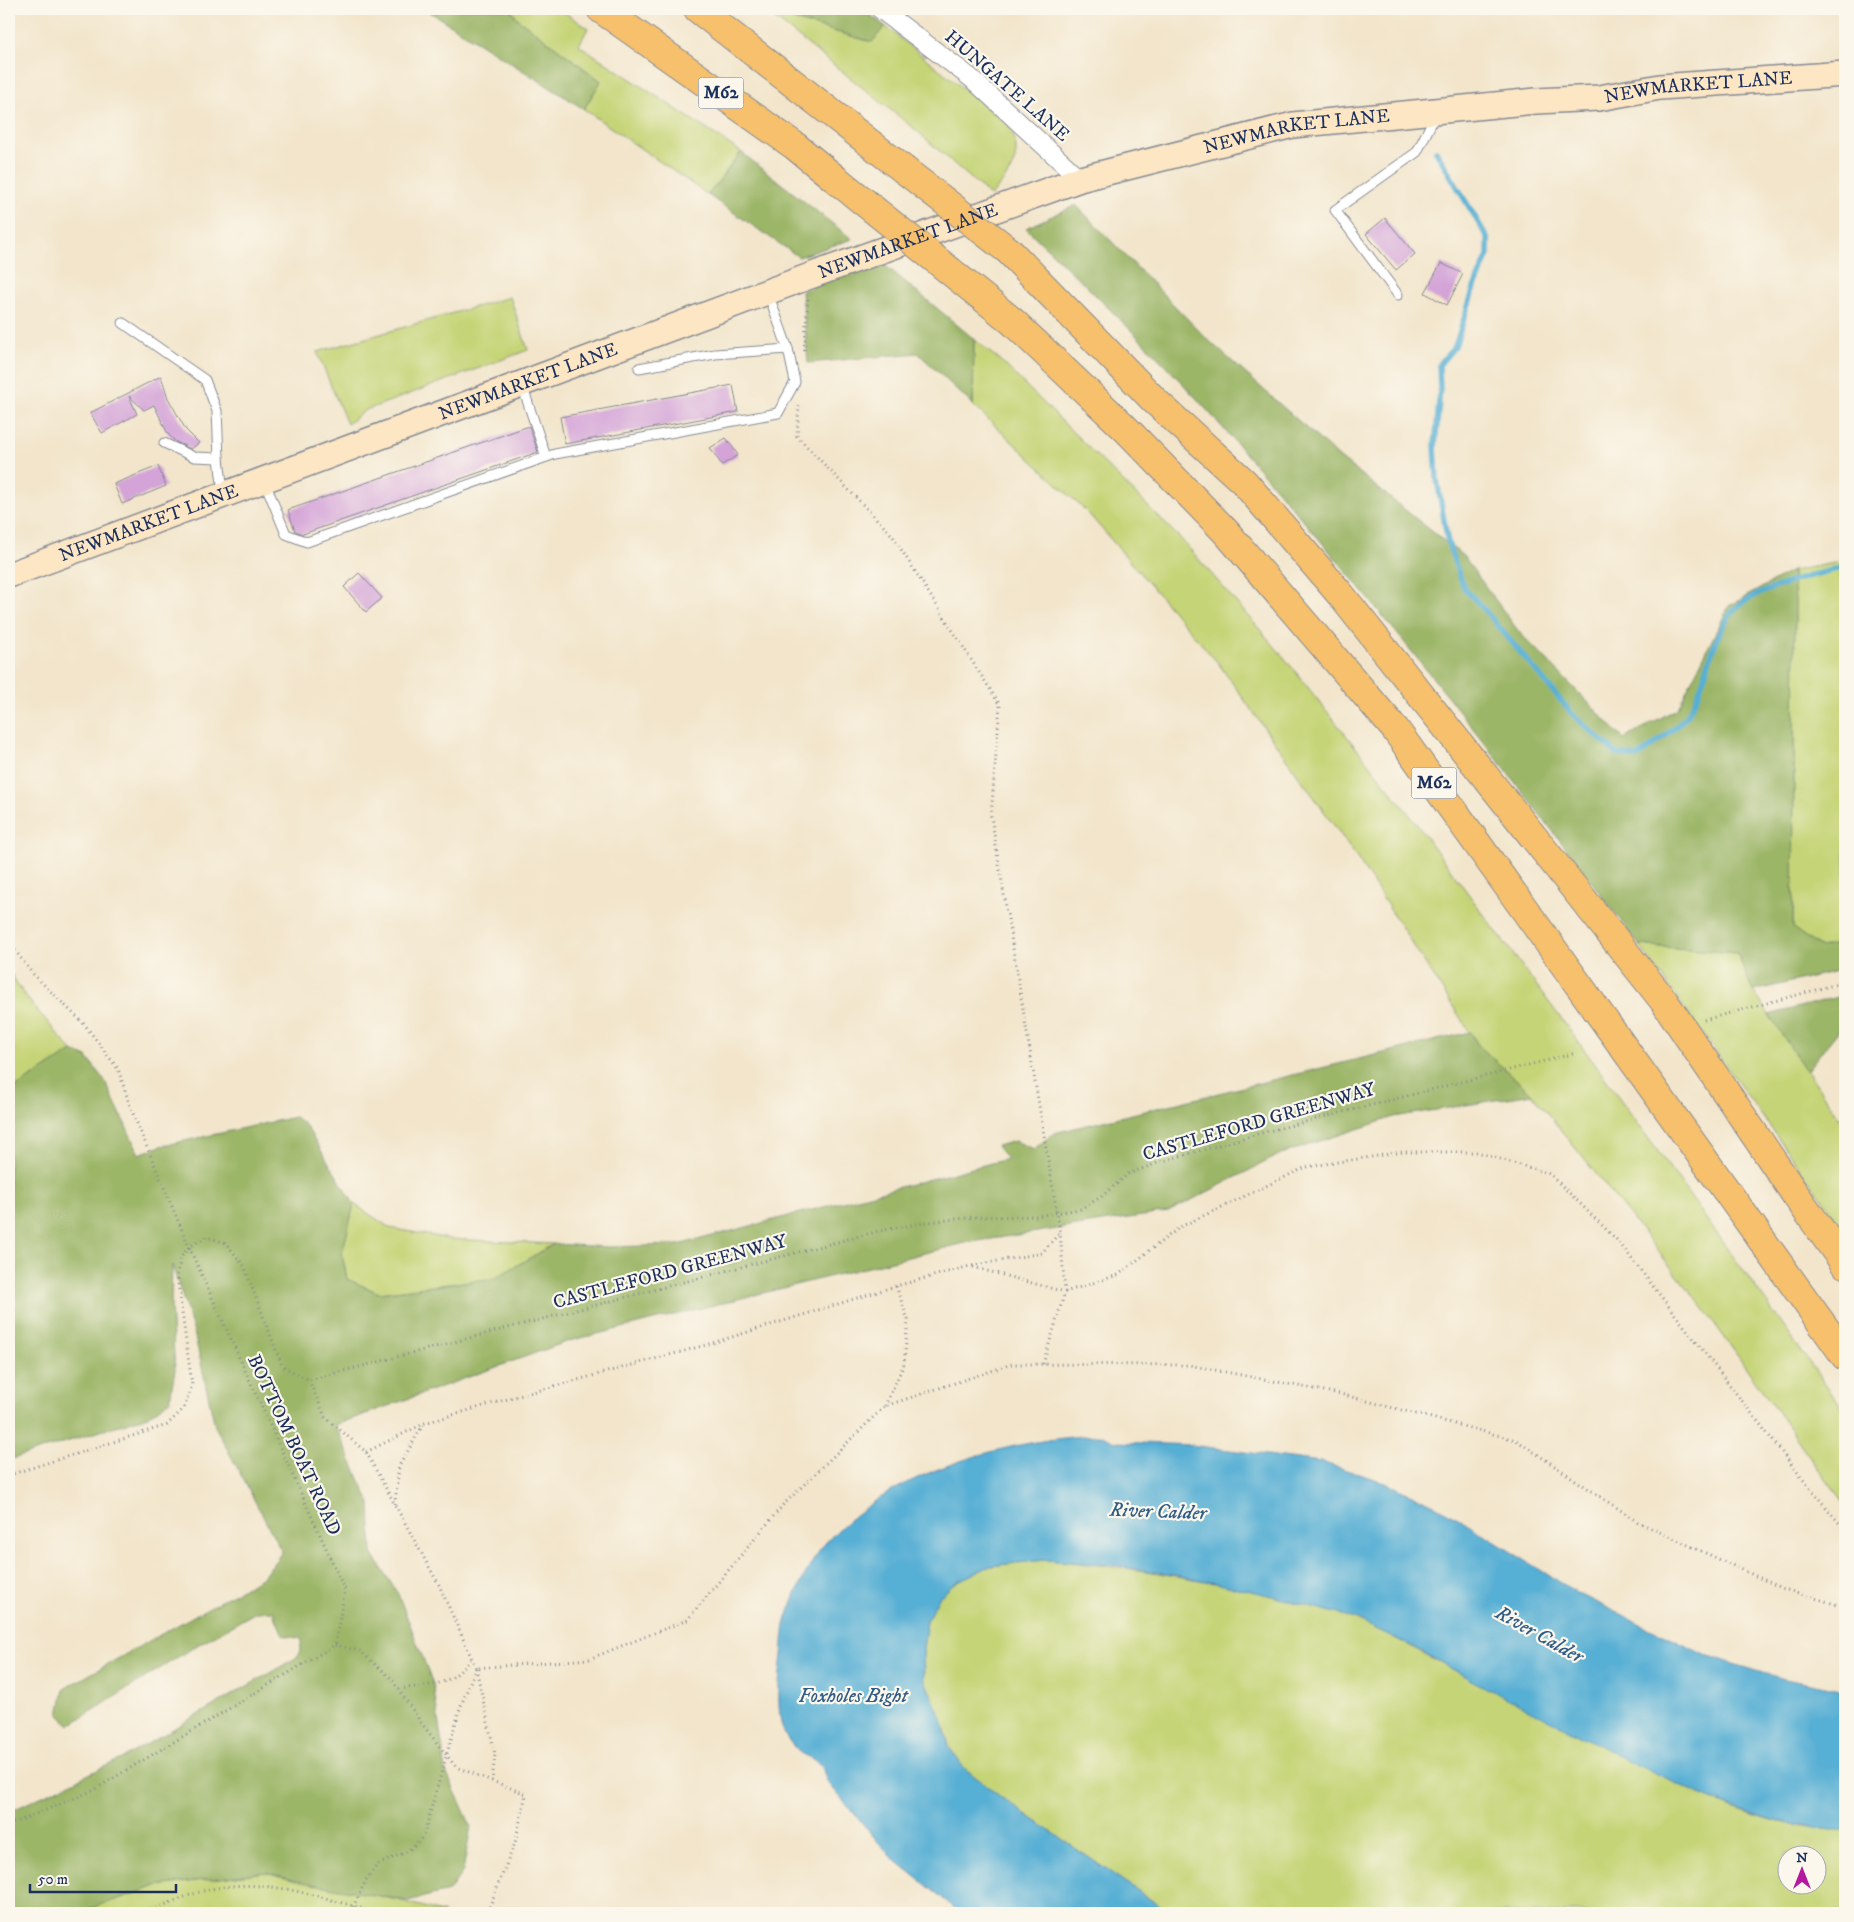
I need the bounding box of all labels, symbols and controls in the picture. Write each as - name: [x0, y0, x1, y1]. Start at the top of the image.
- street label: HUNGATE LANE: [940, 25, 1074, 147]
- street label: NEWMARKET LANE: [1602, 66, 1793, 108]
- road number: M62: [698, 78, 744, 109]
- street label: NEWMARKET LANE: [1201, 104, 1391, 159]
- street label: NEWMARKET LANE: [815, 198, 1001, 284]
- street label: NEWMARKET LANE: [435, 337, 621, 425]
- street label: NEWMARKET LANE: [56, 479, 241, 567]
- road number: M62: [1412, 768, 1456, 798]
- street label: CASTLEFORD GREENWAY: [1140, 1077, 1379, 1166]
- street label: CASTLEFORD GREENWAY: [551, 1229, 790, 1314]
- street label: BOTTOM BOAT ROAD: [242, 1351, 346, 1539]
- water label: River Calder: [1108, 1498, 1209, 1526]
- water label: River Calder: [1490, 1600, 1589, 1670]
- water label: Foxholes Bight: [798, 1684, 910, 1709]
- north arrow: [1776, 1844, 1826, 1894]
- text: N: [1796, 1849, 1808, 1867]
- scale bar: [30, 1862, 176, 1894]
- text: 50 m: [38, 1870, 68, 1889]

